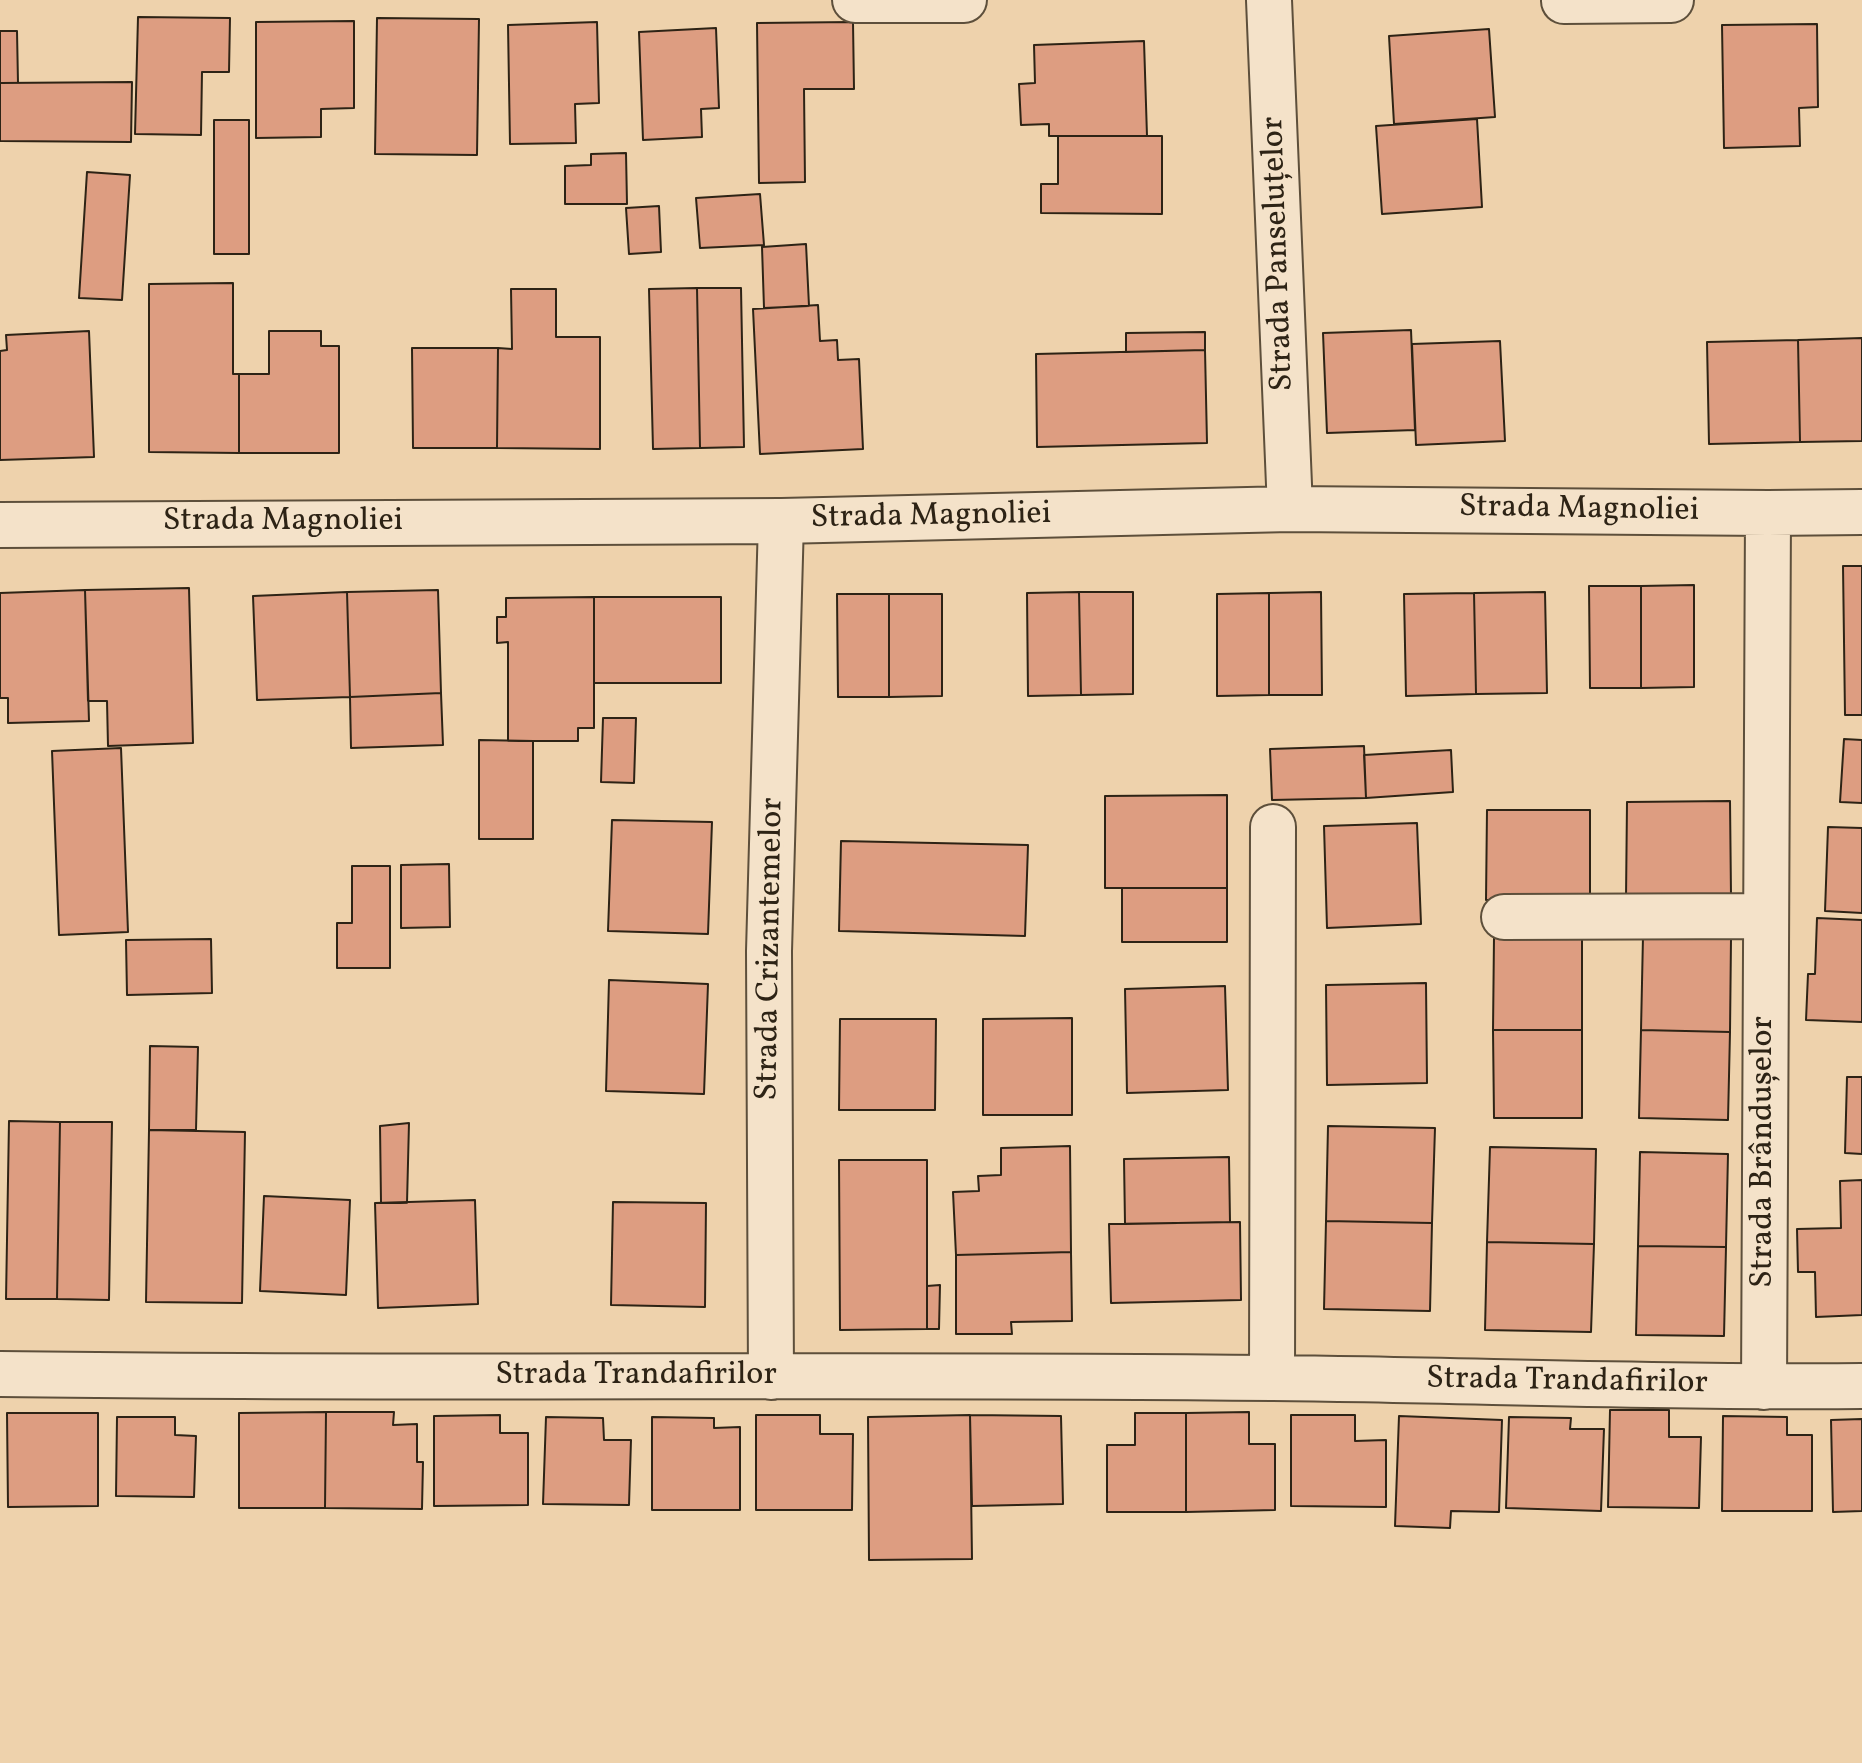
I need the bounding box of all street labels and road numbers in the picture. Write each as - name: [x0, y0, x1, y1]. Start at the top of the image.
- street label: Strada Panseluțelor: [1256, 116, 1304, 392]
- street label: Strada Magnoliei: [1458, 490, 1700, 532]
- street label: Strada Magnoliei: [810, 497, 1052, 539]
- street label: Strada Magnoliei: [163, 504, 403, 542]
- street label: Strada Crizantemelor: [750, 797, 794, 1101]
- street label: Strada Brândușelor: [1746, 1016, 1784, 1288]
- street label: Strada Trandafirilor: [495, 1358, 777, 1396]
- street label: Strada Trandafirilor: [1426, 1361, 1708, 1405]

